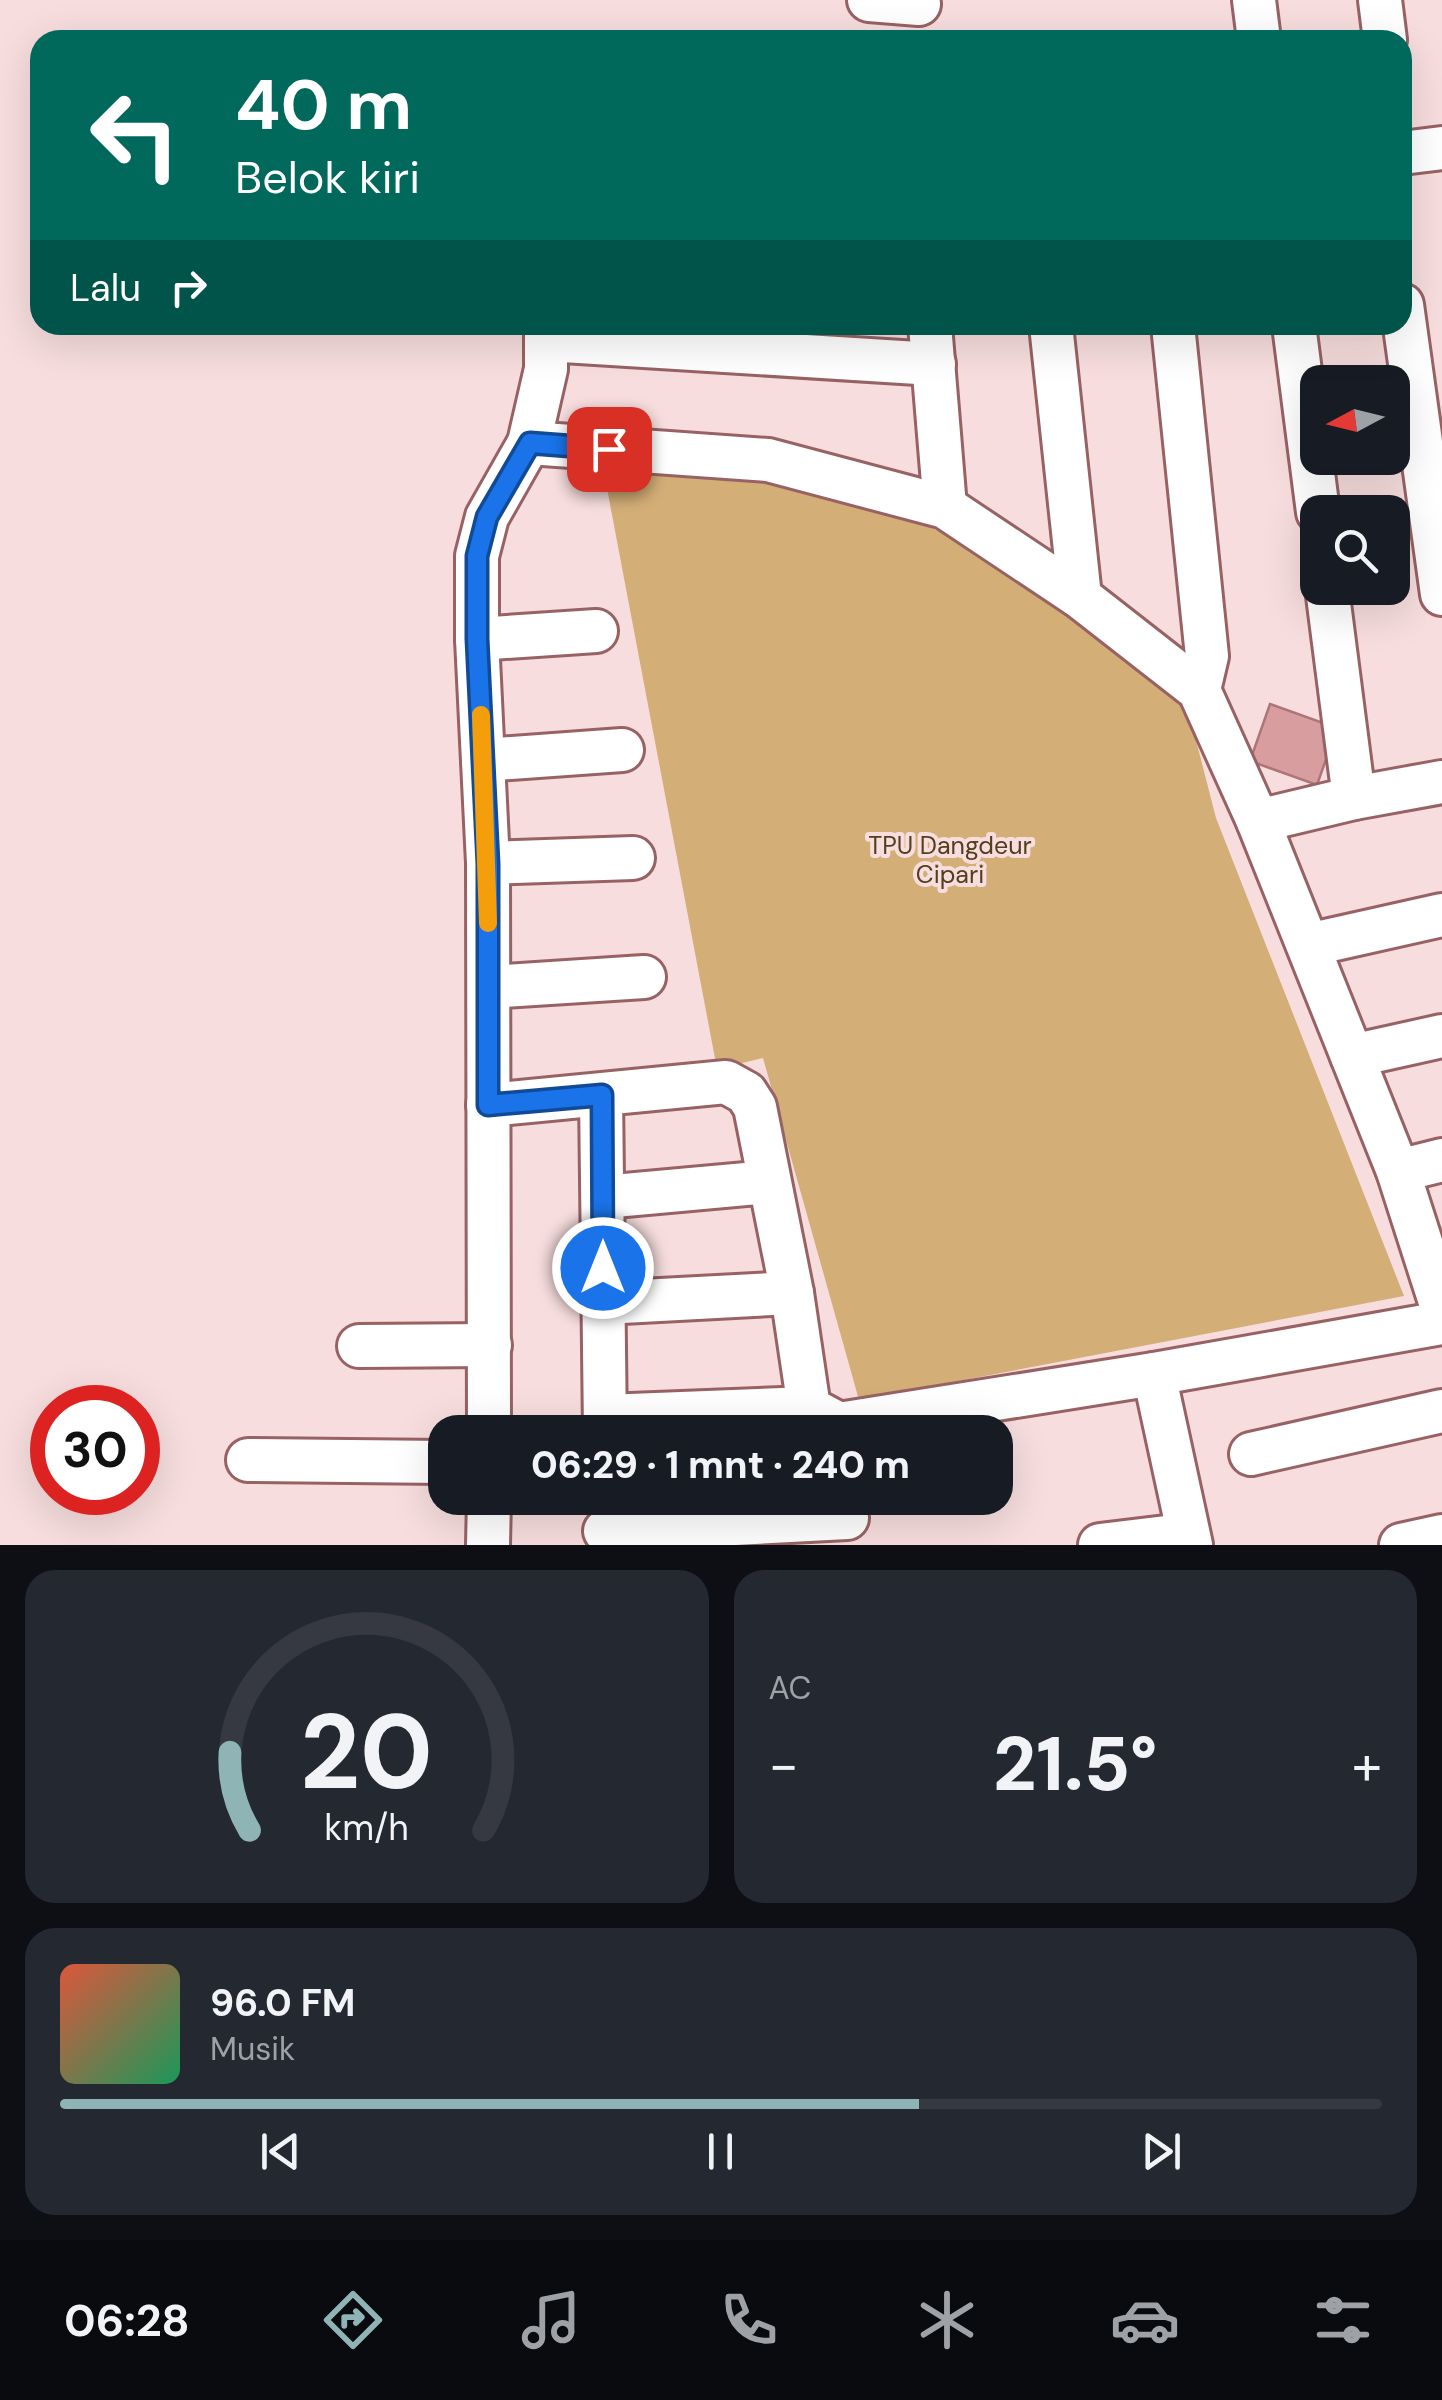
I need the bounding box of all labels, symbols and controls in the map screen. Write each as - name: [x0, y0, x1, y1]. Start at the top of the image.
- text: 40 m: [235, 60, 412, 151]
- icon: left: [70, 70, 200, 200]
- text: Belok kiri: [235, 148, 420, 207]
- icon: right: [161, 260, 216, 315]
- text: Lalu: [70, 263, 141, 313]
- north arrow: [1300, 365, 1410, 475]
- map controls: [1300, 365, 1410, 605]
- pin: [567, 407, 652, 492]
- icon: arrive: [582, 422, 637, 477]
- button: search: [1300, 495, 1410, 605]
- park label: TPU Dangdeur Cipari: [868, 829, 1032, 891]
- position arrow: [551, 1216, 655, 1320]
- speed limit sign: 30: [30, 1385, 160, 1515]
- text: 06:29 · 1 mnt · 240 m: [531, 1440, 910, 1490]
- text: AC: [769, 1667, 811, 1709]
- text: 20: [300, 1685, 433, 1820]
- text: 21.5°: [993, 1716, 1157, 1813]
- text: −: [769, 1729, 799, 1801]
- text: +: [1352, 1729, 1382, 1801]
- text: km/h: [325, 1805, 409, 1851]
- text: 96.0 FM: [210, 1978, 355, 2028]
- text: Musik: [210, 2028, 295, 2070]
- icon: previous: [253, 2124, 308, 2179]
- icon: pause: [693, 2124, 748, 2179]
- icon: next: [1134, 2124, 1189, 2179]
- icon: directions: [318, 2285, 388, 2355]
- icon: music: [516, 2285, 586, 2355]
- icon: phone: [714, 2285, 784, 2355]
- icon: climate: [912, 2285, 982, 2355]
- icon: car: [1110, 2285, 1180, 2355]
- icon: filters: [1308, 2285, 1378, 2355]
- text: 06:28: [64, 2291, 190, 2350]

